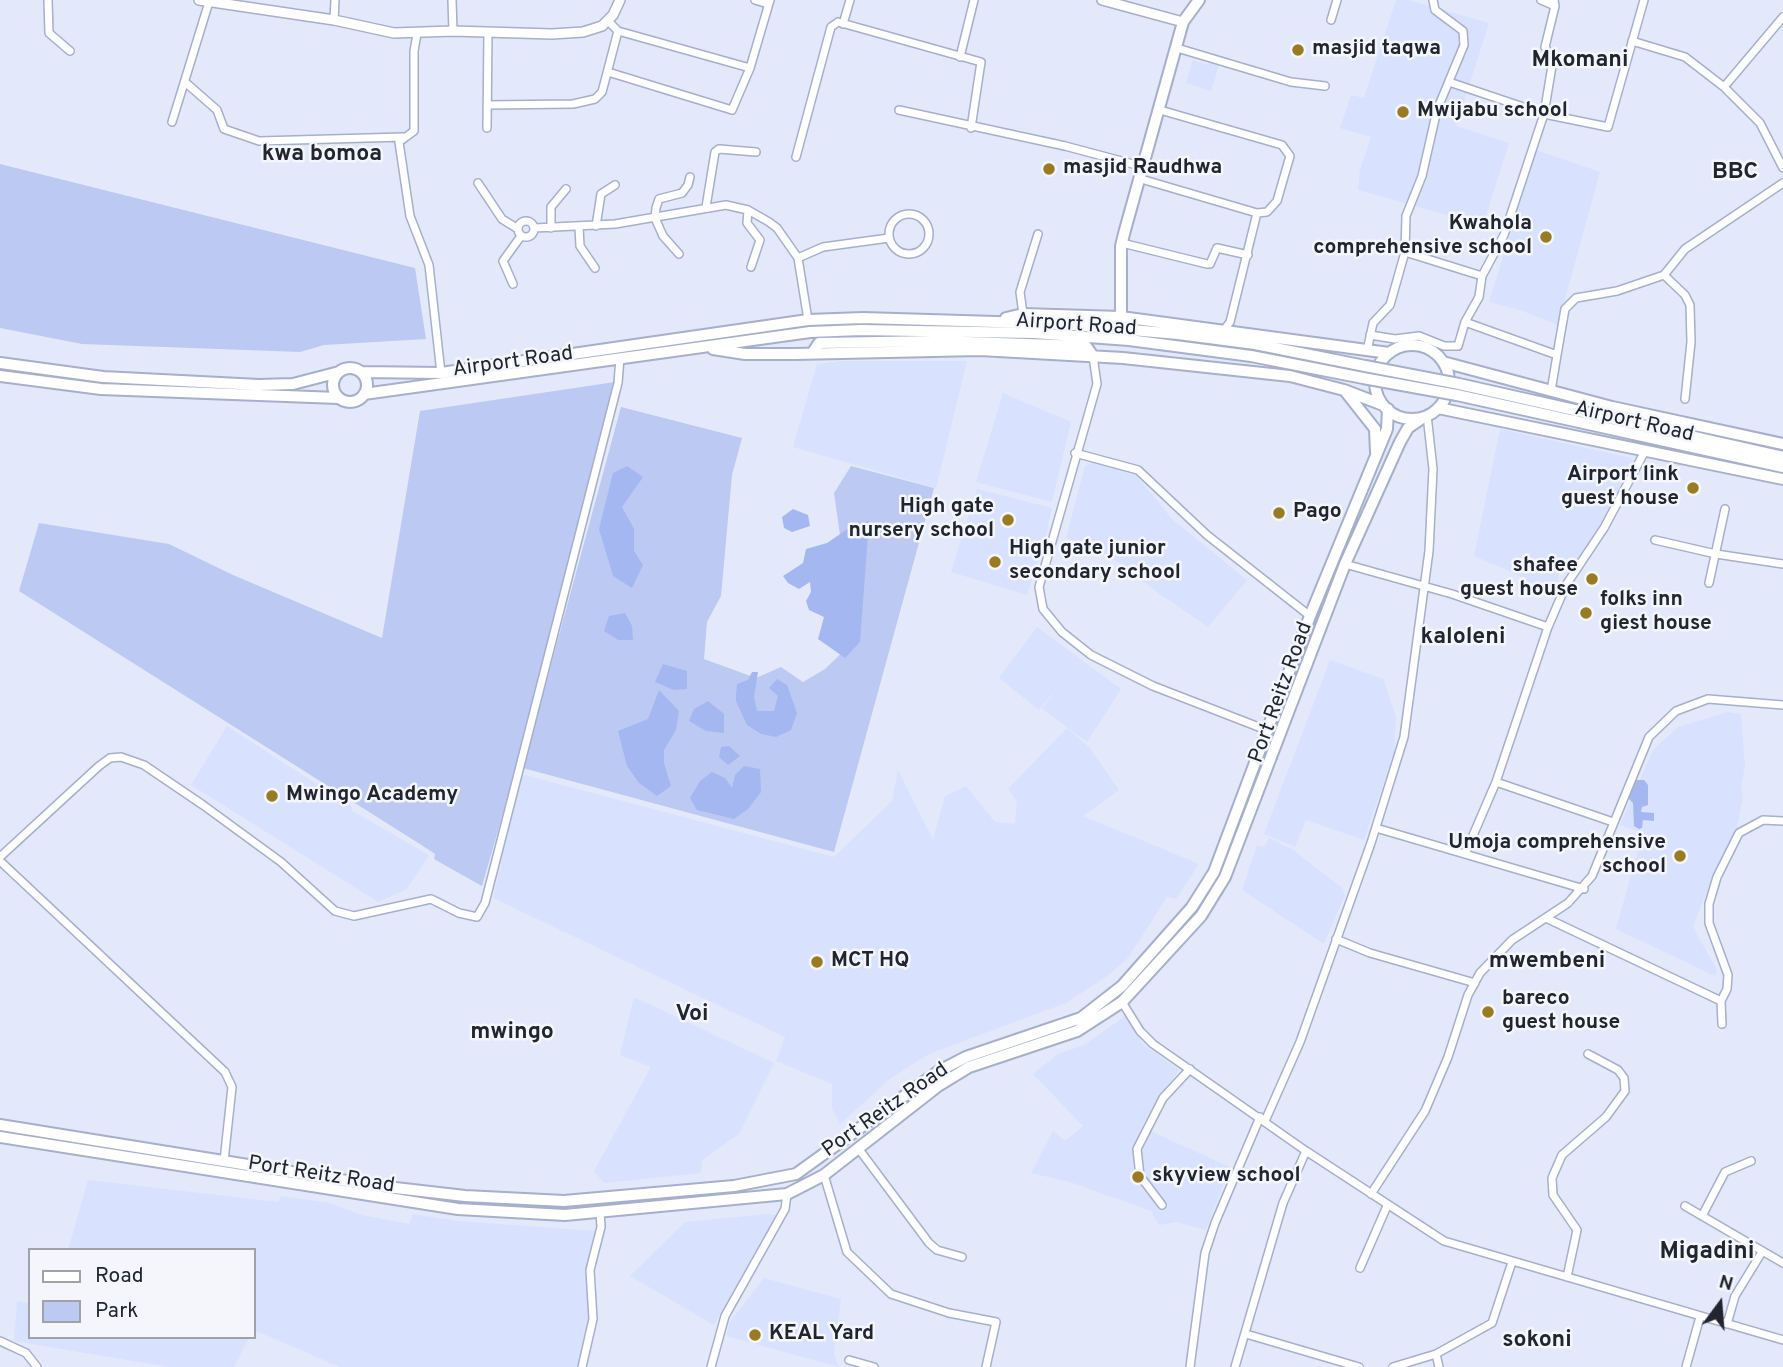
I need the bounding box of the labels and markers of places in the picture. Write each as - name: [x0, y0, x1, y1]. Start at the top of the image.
- place label: masjid taqwa: [1312, 37, 1441, 63]
- marker: masjid taqwa: [1290, 42, 1306, 58]
- place label: Mwijabu school: [1417, 99, 1568, 125]
- marker: Mwijabu school: [1395, 104, 1411, 120]
- place label: masjid Raudhwa: [1063, 156, 1222, 182]
- marker: masjid Raudhwa: [1041, 161, 1057, 177]
- place label: Kwahola comprehensive school: [1313, 212, 1532, 262]
- marker: Kwahola comprehensive school: [1538, 229, 1554, 245]
- place label: Airport link guest house: [1561, 463, 1679, 513]
- marker: Airport link guest house: [1685, 480, 1701, 496]
- place label: High gate nursery school: [848, 495, 994, 545]
- place label: Pago: [1293, 500, 1342, 526]
- marker: Pago: [1271, 505, 1287, 521]
- marker: High gate nursery school: [1000, 512, 1016, 528]
- place label: High gate junior secondary school: [1009, 537, 1181, 587]
- marker: High gate junior secondary school: [987, 554, 1003, 570]
- place label: shafee guest house: [1460, 554, 1578, 604]
- marker: shafee guest house: [1584, 571, 1600, 587]
- place label: folks inn giest house: [1600, 588, 1712, 638]
- marker: folks inn giest house: [1578, 605, 1594, 621]
- place label: Mwingo Academy: [286, 783, 458, 809]
- marker: Mwingo Academy: [264, 788, 280, 804]
- place label: Umoja comprehensive school: [1448, 831, 1666, 881]
- marker: Umoja comprehensive school: [1672, 848, 1688, 864]
- place label: MCT HQ: [831, 949, 909, 975]
- marker: MCT HQ: [809, 954, 825, 970]
- place label: bareco guest house: [1502, 987, 1620, 1037]
- marker: bareco guest house: [1480, 1004, 1496, 1020]
- place label: skyview school: [1152, 1164, 1301, 1190]
- marker: skyview school: [1130, 1169, 1146, 1185]
- place label: KEAL Yard: [769, 1322, 874, 1348]
- marker: KEAL Yard: [747, 1327, 763, 1343]

